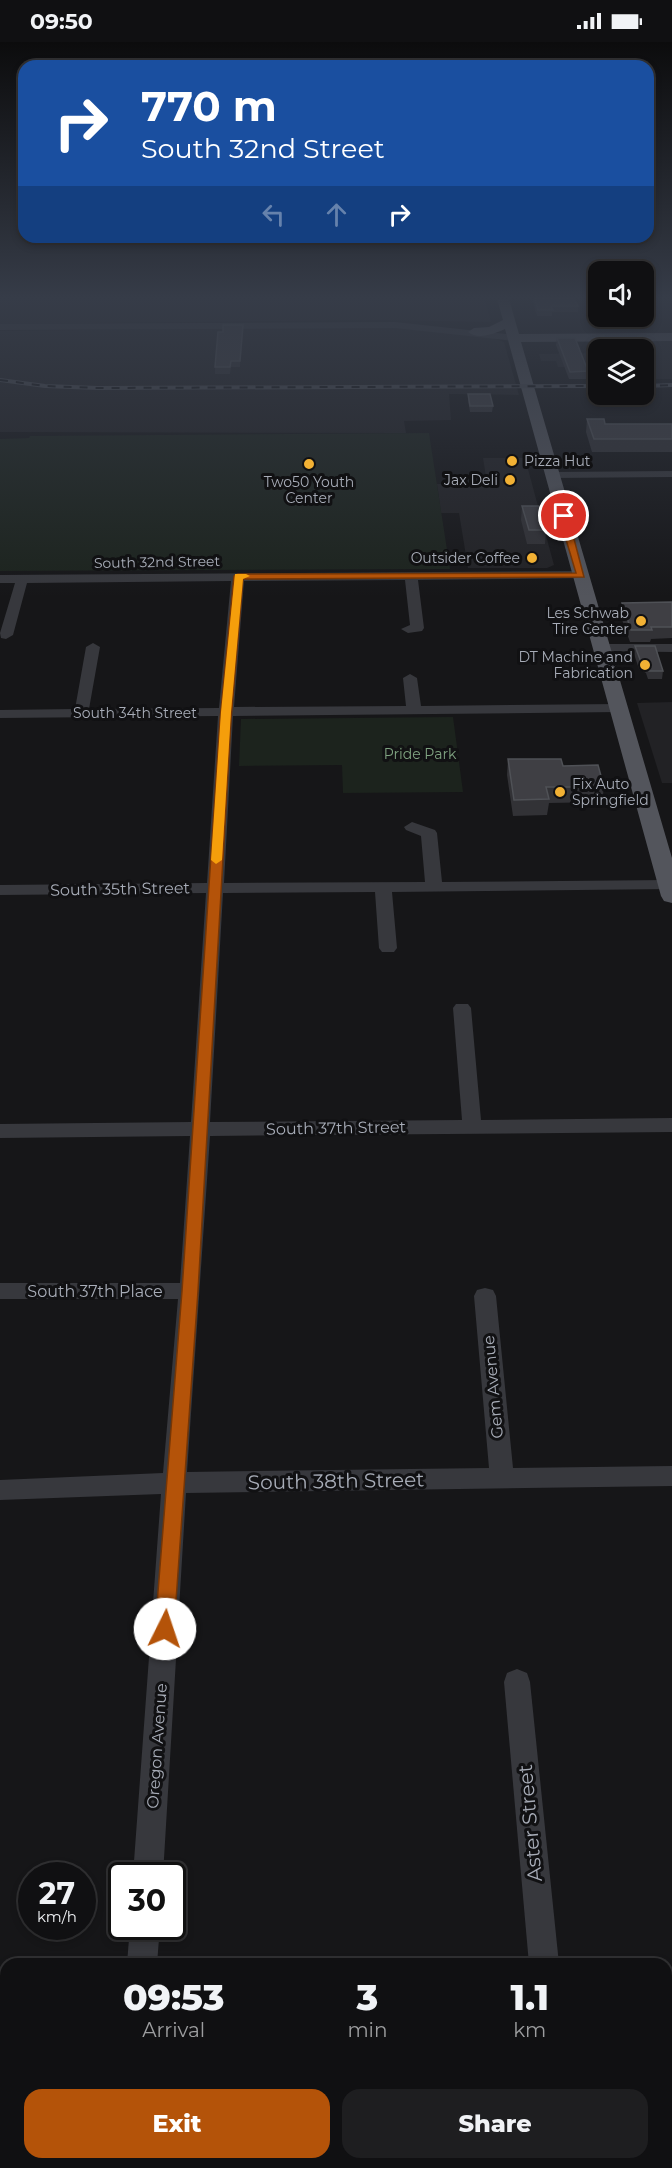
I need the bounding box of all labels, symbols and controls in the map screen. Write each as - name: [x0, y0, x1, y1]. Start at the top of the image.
- text: 09:50: [30, 8, 93, 35]
- text: 770 m: [141, 80, 277, 132]
- icon: right: [42, 84, 120, 162]
- text: South 32nd Street: [141, 132, 385, 165]
- icon: left: [257, 198, 290, 231]
- icon: ahead: [320, 198, 353, 231]
- icon: right: [383, 198, 416, 231]
- map controls: [588, 261, 654, 405]
- button: sound: [588, 261, 654, 327]
- button: layers: [588, 339, 654, 405]
- place label: Pizza Hut: [524, 452, 591, 470]
- marker: Pizza Hut: [505, 454, 519, 468]
- marker: Two50 Youth Center: [302, 457, 316, 471]
- place label: Jax Deli: [443, 471, 498, 489]
- place label: Two50 Youth Center: [264, 473, 354, 507]
- marker: Jax Deli: [503, 473, 517, 487]
- pin: [538, 490, 589, 541]
- icon: arrive: [547, 499, 580, 532]
- place label: Outsider Coffee: [411, 549, 520, 567]
- marker: Outsider Coffee: [525, 551, 539, 565]
- street label: South 32nd Street: [94, 552, 221, 572]
- place label: Les Schwab Tire Center: [546, 604, 629, 638]
- marker: Les Schwab Tire Center: [634, 614, 648, 628]
- place label: DT Machine and Fabrication: [518, 648, 633, 682]
- marker: DT Machine and Fabrication: [638, 658, 652, 672]
- street label: South 34th Street: [73, 704, 197, 722]
- park label: Pride Park: [384, 745, 457, 763]
- place label: Fix Auto Springfield: [572, 775, 649, 809]
- marker: Fix Auto Springfield: [553, 785, 567, 799]
- street label: South 35th Street: [50, 878, 191, 900]
- street label: South 37th Street: [266, 1117, 407, 1139]
- street label: South 37th Place: [27, 1282, 163, 1301]
- street label: Gem Avenue: [479, 1335, 507, 1439]
- street label: South 38th Street: [248, 1467, 424, 1495]
- position arrow: [133, 1597, 197, 1661]
- street label: Oregon Avenue: [143, 1683, 171, 1809]
- street label: Aster Street: [513, 1763, 547, 1883]
- speed limit sign: 30: [108, 1862, 186, 1940]
- text: 27: [39, 1875, 75, 1912]
- text: km/h: [37, 1907, 77, 1926]
- text: 09:53: [123, 1975, 224, 2019]
- text: 3: [357, 1975, 378, 2019]
- text: 1.1: [510, 1975, 549, 2019]
- text: Arrival: [142, 2018, 205, 2042]
- text: min: [347, 2018, 388, 2042]
- text: km: [513, 2018, 546, 2042]
- button: Exit: [24, 2089, 330, 2158]
- button: Share: [342, 2089, 648, 2158]

